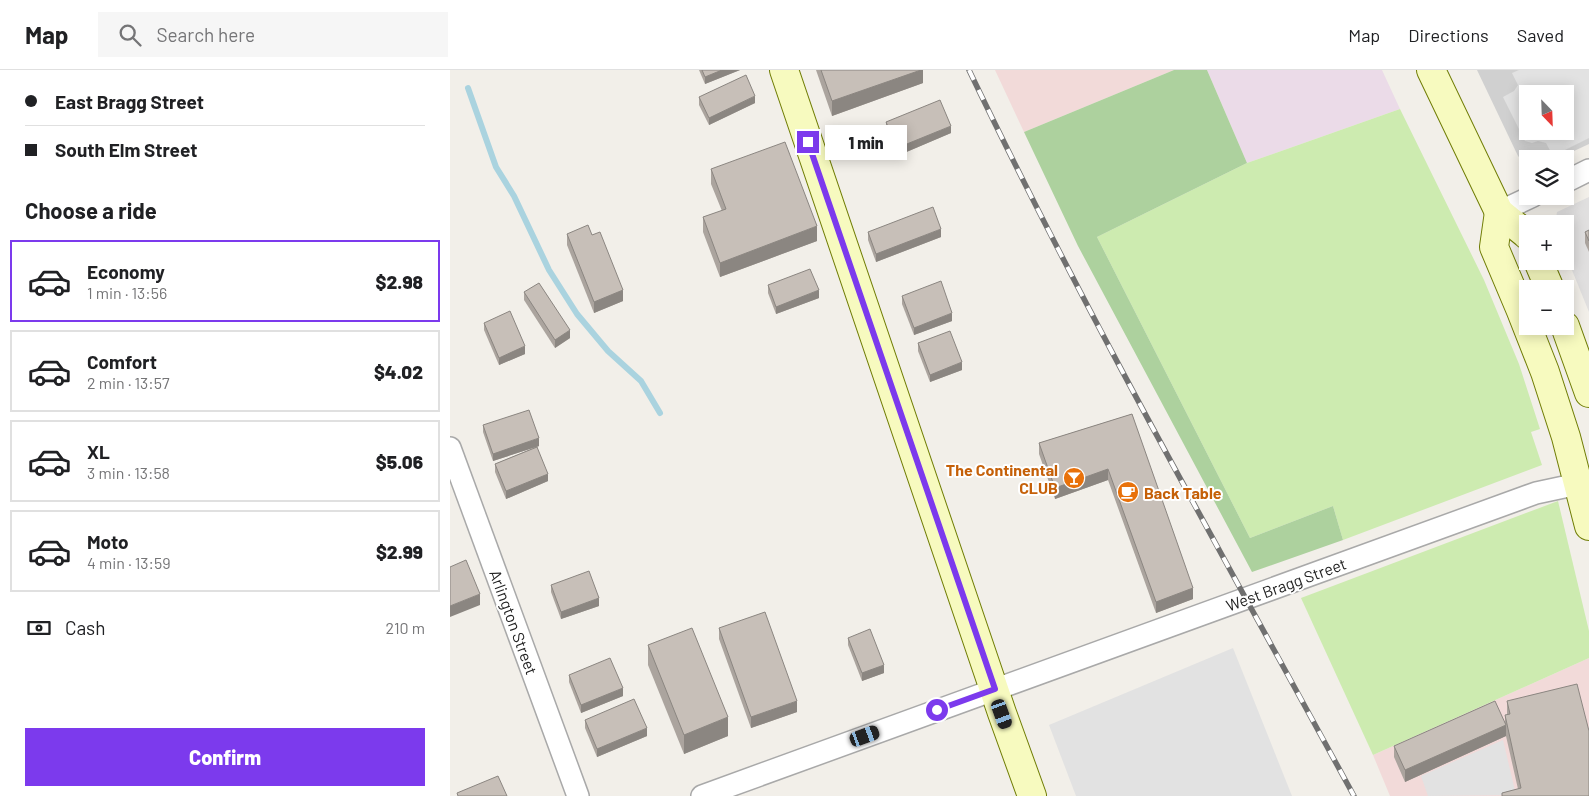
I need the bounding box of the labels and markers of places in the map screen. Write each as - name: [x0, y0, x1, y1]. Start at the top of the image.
- place label: The Continental CLUB: [946, 460, 1058, 497]
- bar icon: The Continental CLUB: [1062, 466, 1086, 490]
- cafe icon: Back Table: [1116, 480, 1140, 504]
- place label: Back Table: [1144, 483, 1222, 502]

